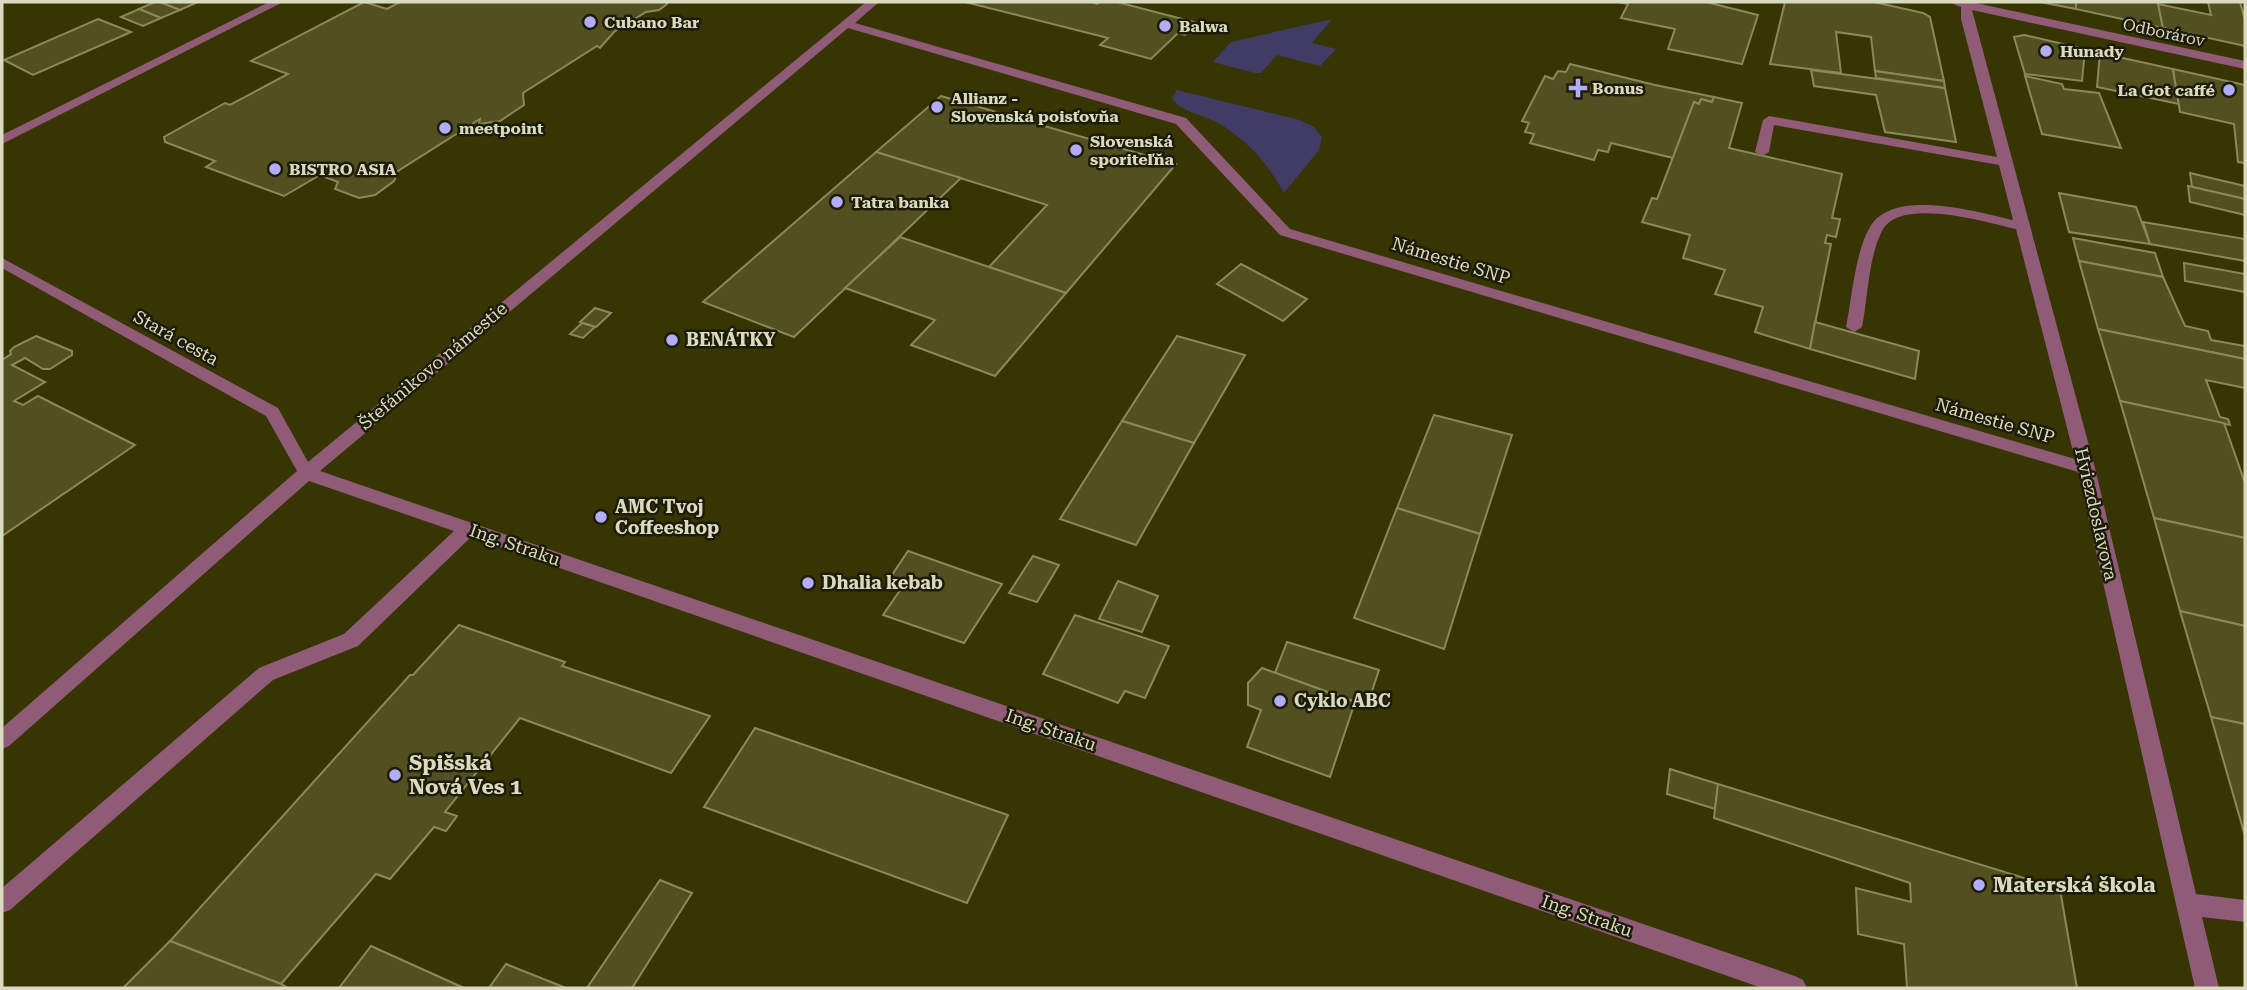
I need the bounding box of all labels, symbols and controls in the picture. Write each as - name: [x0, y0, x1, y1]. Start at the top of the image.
- place label: Cubano Bar: [604, 13, 699, 32]
- marker: Cubano Bar: [582, 14, 598, 30]
- street label: Odborárov: [2121, 15, 2207, 51]
- place label: Balwa: [1179, 17, 1229, 36]
- marker: Balwa: [1157, 18, 1173, 34]
- place label: Hunady: [2060, 42, 2124, 61]
- marker: Hunady: [2038, 43, 2054, 59]
- place label: Bonus: [1592, 79, 1644, 98]
- marker: Bonus: [1570, 80, 1586, 96]
- place label: La Got caffé: [2118, 81, 2215, 100]
- marker: La Got caffé: [2221, 82, 2237, 98]
- place label: Allianz - Slovenská poisťovňa: [951, 89, 1119, 126]
- marker: Allianz - Slovenská poisťovňa: [929, 99, 945, 115]
- place label: meetpoint: [459, 119, 544, 138]
- marker: meetpoint: [437, 120, 453, 136]
- place label: Slovenská sporiteľňa: [1090, 132, 1175, 169]
- marker: Slovenská sporiteľňa: [1068, 142, 1084, 158]
- place label: BISTRO ASIA: [289, 160, 397, 179]
- marker: BISTRO ASIA: [267, 161, 283, 177]
- place label: Tatra banka: [851, 193, 950, 212]
- marker: Tatra banka: [829, 194, 845, 210]
- street label: Námestie SNP: [1389, 233, 1513, 289]
- street label: Štefánikovo námestie: [354, 297, 511, 434]
- street label: Stará cesta: [130, 306, 223, 370]
- place label: BENÁTKY: [686, 328, 776, 350]
- marker: BENÁTKY: [664, 332, 680, 348]
- street label: Námestie SNP: [1933, 393, 2057, 448]
- street label: Hviezdoslavova: [2071, 445, 2122, 583]
- place label: AMC Tvoj Coffeeshop: [615, 496, 719, 538]
- marker: AMC Tvoj Coffeeshop: [593, 509, 609, 525]
- street label: Ing. Straku: [467, 519, 563, 570]
- place label: Dhalia kebab: [822, 572, 943, 593]
- marker: Dhalia kebab: [800, 575, 816, 591]
- place label: Cyklo ABC: [1294, 690, 1391, 711]
- marker: Cyklo ABC: [1272, 693, 1288, 709]
- street label: Ing. Straku: [1003, 704, 1099, 755]
- place label: Spišská Nová Ves 1: [409, 751, 522, 799]
- marker: Spišská Nová Ves 1: [387, 767, 403, 783]
- place label: Materská škola: [1993, 873, 2156, 897]
- marker: Materská škola: [1971, 877, 1987, 893]
- street label: Ing. Straku: [1539, 890, 1635, 941]

